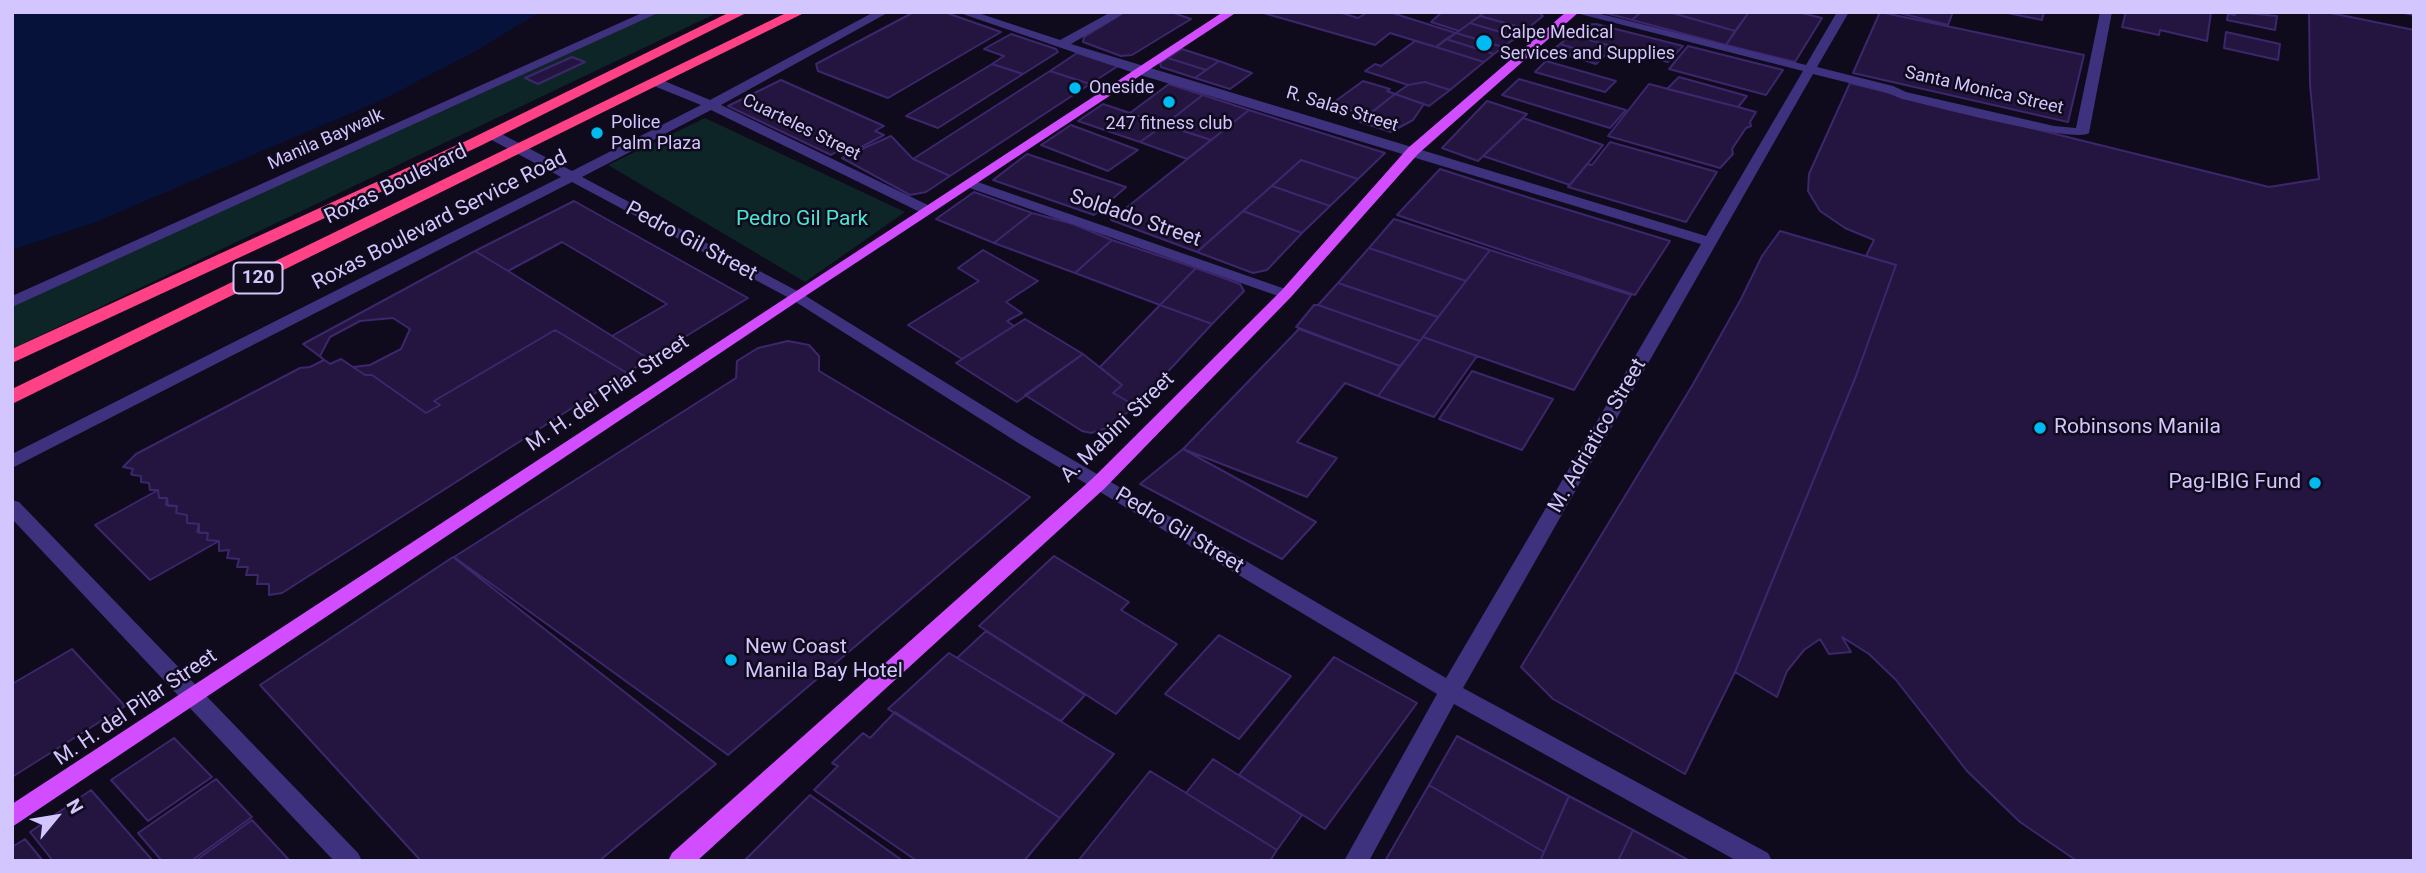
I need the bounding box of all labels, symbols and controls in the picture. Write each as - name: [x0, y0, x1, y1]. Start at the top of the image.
- place label: Calpe Medical Services and Supplies: [1500, 22, 1675, 64]
- marker: Calpe Medical Services and Supplies: [1474, 33, 1494, 53]
- street label: Santa Monica Street: [1903, 62, 2065, 120]
- place label: Oneside: [1089, 77, 1154, 99]
- marker: Oneside: [1067, 80, 1083, 96]
- street label: R. Salas Street: [1283, 83, 1401, 137]
- street label: Cuarteles Street: [738, 90, 864, 166]
- marker: 247 fitness club: [1161, 94, 1177, 110]
- street label: Manila Baywalk: [265, 105, 387, 175]
- place label: Police Palm Plaza: [611, 112, 701, 154]
- place label: 247 fitness club: [1105, 113, 1233, 135]
- marker: Police Palm Plaza: [589, 125, 605, 141]
- street label: Roxas Boulevard: [321, 140, 471, 230]
- street label: Roxas Boulevard Service Road: [308, 146, 572, 296]
- street label: Soldado Street: [1066, 185, 1204, 253]
- street label: Pedro Gil Street: [621, 197, 761, 287]
- park label: Pedro Gil Park: [736, 207, 868, 233]
- road number: 120: [233, 262, 282, 294]
- street label: M. H. del Pilar Street: [522, 330, 694, 458]
- street label: M. Adriatico Street: [1544, 354, 1652, 518]
- street label: A. Mabini Street: [1056, 367, 1180, 489]
- place label: Robinsons Manila: [2054, 415, 2221, 441]
- marker: Robinsons Manila: [2032, 420, 2048, 436]
- place label: Pag-IBIG Fund: [2168, 470, 2301, 496]
- marker: Pag-IBIG Fund: [2307, 475, 2323, 491]
- street label: Pedro Gil Street: [1110, 483, 1248, 579]
- place label: New Coast Manila Bay Hotel: [745, 635, 903, 685]
- street label: M. H. del Pilar Street: [50, 644, 222, 772]
- marker: New Coast Manila Bay Hotel: [723, 652, 739, 668]
- north arrow: [21, 782, 91, 852]
- text: N: [61, 795, 88, 818]

